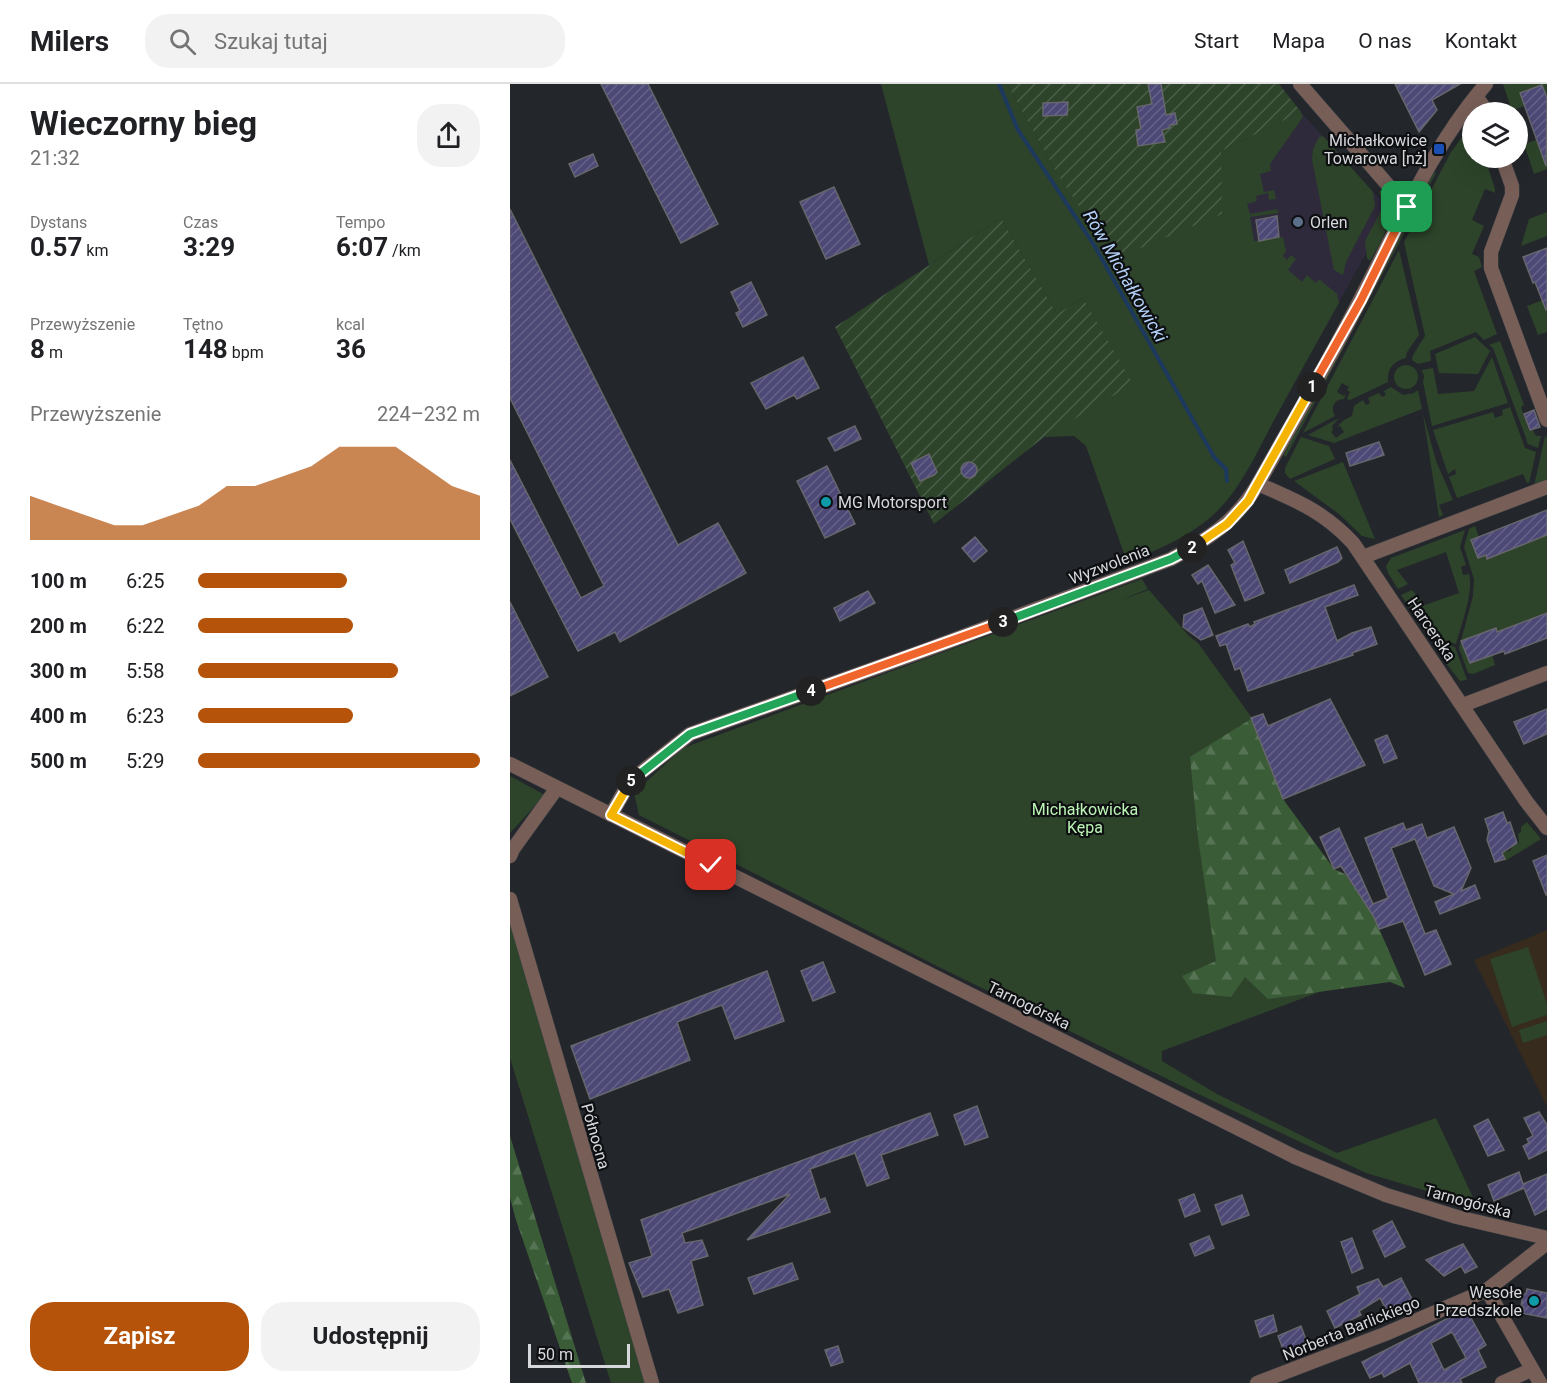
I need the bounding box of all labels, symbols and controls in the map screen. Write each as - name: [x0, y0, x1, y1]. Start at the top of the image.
- search box: [145, 14, 565, 68]
- text: Milers: [30, 25, 109, 58]
- icon: search: [166, 25, 199, 58]
- text: Szukaj tutaj: [214, 29, 328, 54]
- text: Start: [1194, 29, 1239, 53]
- text: Mapa: [1272, 29, 1325, 53]
- text: O nas: [1358, 29, 1412, 53]
- text: Kontakt: [1445, 29, 1517, 53]
- map controls: [1462, 102, 1528, 168]
- button: layers: [1462, 102, 1528, 168]
- text: Wieczorny bieg: [30, 104, 257, 143]
- button: share: [417, 104, 480, 167]
- place label: Michałkowice Towarowa [nż]: [1324, 131, 1427, 168]
- marker: Michałkowice Towarowa [nż]: [1432, 142, 1446, 156]
- text: 21:32: [30, 146, 80, 170]
- pin: [1381, 181, 1432, 232]
- icon: arrive: [1390, 190, 1423, 223]
- water label: Rów Michałkowicki: [1079, 206, 1172, 346]
- text: Dystans: [30, 213, 87, 232]
- text: Czas: [183, 213, 218, 232]
- text: Tempo: [336, 213, 385, 232]
- place label: Orlen: [1310, 213, 1348, 232]
- marker: Orlen: [1291, 215, 1305, 229]
- text: 0.57: [30, 232, 82, 262]
- text: 3:29: [183, 232, 235, 262]
- text: 6:07: [336, 232, 388, 262]
- text: km: [82, 241, 108, 260]
- text: /km: [388, 241, 421, 260]
- text: Przewyższenie: [30, 315, 135, 334]
- text: Tętno: [183, 315, 223, 334]
- text: kcal: [336, 315, 365, 334]
- text: 8: [30, 334, 45, 364]
- text: 148: [183, 334, 228, 364]
- text: 36: [336, 334, 366, 364]
- text: m: [45, 343, 63, 362]
- text: bpm: [228, 343, 264, 362]
- pin: 1: [1297, 372, 1327, 402]
- text: 1: [1307, 377, 1317, 396]
- text: Przewyższenie: [30, 402, 161, 426]
- text: 224–232 m: [377, 402, 480, 426]
- place label: MG Motorsport: [838, 493, 947, 512]
- marker: MG Motorsport: [819, 495, 833, 509]
- pin: 2: [1177, 533, 1207, 563]
- text: 2: [1187, 538, 1197, 557]
- street label: Wyzwolenia: [1066, 540, 1152, 589]
- text: 100 m: [30, 569, 87, 593]
- text: 6:25: [126, 569, 165, 593]
- street label: Harcerska: [1403, 594, 1460, 665]
- pin: 3: [988, 607, 1018, 637]
- text: 3: [998, 612, 1008, 631]
- text: 200 m: [30, 614, 87, 638]
- text: 6:22: [126, 614, 165, 638]
- text: 300 m: [30, 659, 87, 683]
- text: 5:58: [126, 659, 165, 683]
- pin: 4: [796, 676, 826, 706]
- text: 4: [806, 681, 816, 700]
- text: 400 m: [30, 704, 87, 728]
- text: 6:23: [126, 704, 165, 728]
- text: 500 m: [30, 749, 87, 773]
- text: 5:29: [126, 749, 165, 773]
- pin: 5: [616, 766, 646, 796]
- text: 5: [626, 771, 636, 790]
- park label: Michałkowicka Kępa: [1032, 800, 1138, 837]
- pin: [685, 839, 736, 890]
- icon: check: [694, 848, 727, 881]
- street label: Tarnogórska: [984, 977, 1073, 1034]
- street label: Północna: [577, 1101, 614, 1171]
- street label: Tarnogórska: [1422, 1181, 1513, 1222]
- place label: Wesołe Przedszkole: [1435, 1283, 1522, 1320]
- street label: Norberta Barlickiego: [1280, 1292, 1422, 1365]
- marker: Wesołe Przedszkole: [1527, 1294, 1541, 1308]
- button: Zapisz: [30, 1302, 249, 1371]
- button: Udostępnij: [261, 1302, 480, 1371]
- scale bar: [528, 1341, 630, 1368]
- text: 50 m: [537, 1345, 573, 1364]

